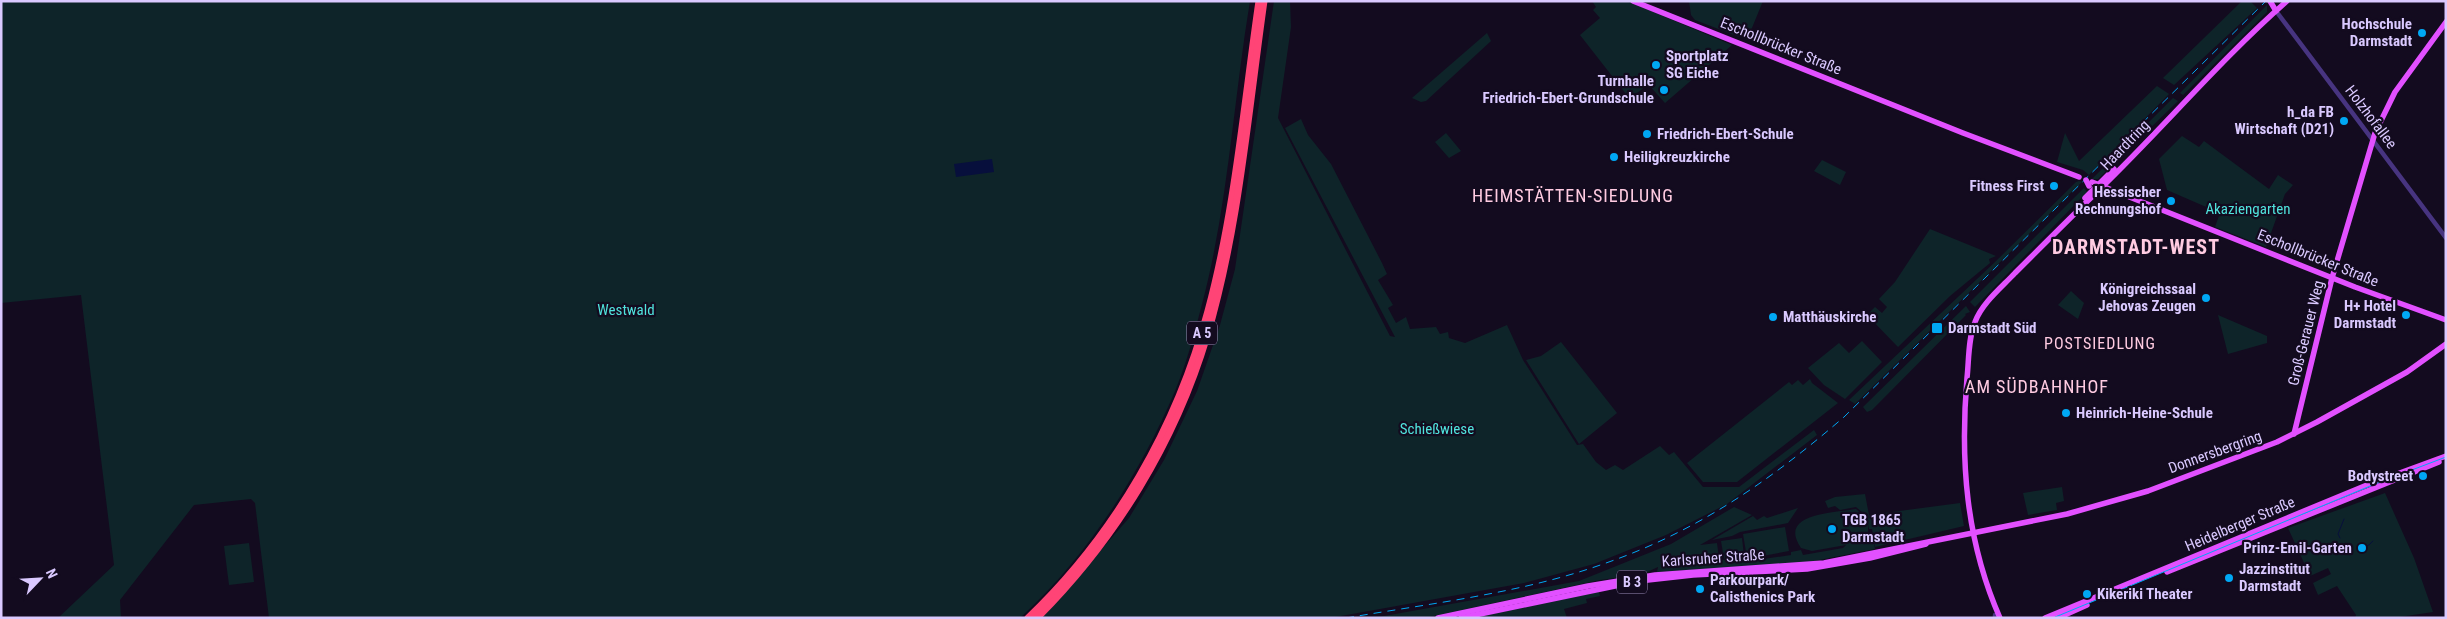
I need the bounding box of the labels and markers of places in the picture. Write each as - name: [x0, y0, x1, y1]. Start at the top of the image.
- place label: Hochschule Darmstadt: [2342, 15, 2412, 50]
- marker: Hochschule Darmstadt: [2416, 27, 2428, 39]
- place label: Sportplatz SG Eiche: [1666, 47, 1729, 82]
- marker: Sportplatz SG Eiche: [1650, 59, 1662, 71]
- place label: Turnhalle Friedrich-Ebert-Grundschule: [1483, 72, 1654, 107]
- marker: Turnhalle Friedrich-Ebert-Grundschule: [1658, 84, 1670, 96]
- place label: h_da FB Wirtschaft (D21): [2235, 103, 2334, 138]
- marker: h_da FB Wirtschaft (D21): [2338, 115, 2350, 127]
- place label: Friedrich-Ebert-Schule: [1657, 125, 1794, 143]
- marker: Friedrich-Ebert-Schule: [1641, 128, 1653, 140]
- place label: Heiligkreuzkirche: [1624, 148, 1730, 166]
- marker: Heiligkreuzkirche: [1608, 151, 1620, 163]
- place label: Fitness First: [1970, 177, 2044, 195]
- marker: Fitness First: [2048, 180, 2060, 192]
- place label: Hessischer Rechnungshof: [2075, 183, 2161, 218]
- marker: Hessischer Rechnungshof: [2165, 195, 2177, 207]
- place label: Königreichssaal Jehovas Zeugen: [2098, 280, 2196, 315]
- marker: Königreichssaal Jehovas Zeugen: [2200, 292, 2212, 304]
- place label: H+ Hotel Darmstadt: [2334, 297, 2396, 332]
- place label: Matthäuskirche: [1783, 308, 1877, 326]
- marker: H+ Hotel Darmstadt: [2400, 309, 2412, 321]
- marker: Matthäuskirche: [1767, 311, 1779, 323]
- place label: Darmstadt Süd: [1948, 319, 2037, 337]
- marker: Darmstadt Süd: [1930, 321, 1944, 335]
- place label: Heinrich-Heine-Schule: [2076, 404, 2213, 422]
- marker: Heinrich-Heine-Schule: [2060, 407, 2072, 419]
- place label: Bodystreet: [2348, 467, 2413, 485]
- marker: Bodystreet: [2417, 470, 2429, 482]
- place label: TGB 1865 Darmstadt: [1842, 511, 1905, 546]
- marker: TGB 1865 Darmstadt: [1826, 523, 1838, 535]
- place label: Prinz-Emil-Garten: [2243, 539, 2352, 557]
- marker: Prinz-Emil-Garten: [2356, 542, 2368, 554]
- place label: Jazzinstitut Darmstadt: [2239, 560, 2310, 595]
- place label: Parkourpark/ Calisthenics Park: [1710, 571, 1816, 606]
- marker: Jazzinstitut Darmstadt: [2223, 572, 2235, 584]
- marker: Parkourpark/ Calisthenics Park: [1694, 583, 1706, 595]
- place label: Kikeriki Theater: [2097, 585, 2193, 603]
- marker: Kikeriki Theater: [2081, 588, 2093, 600]

